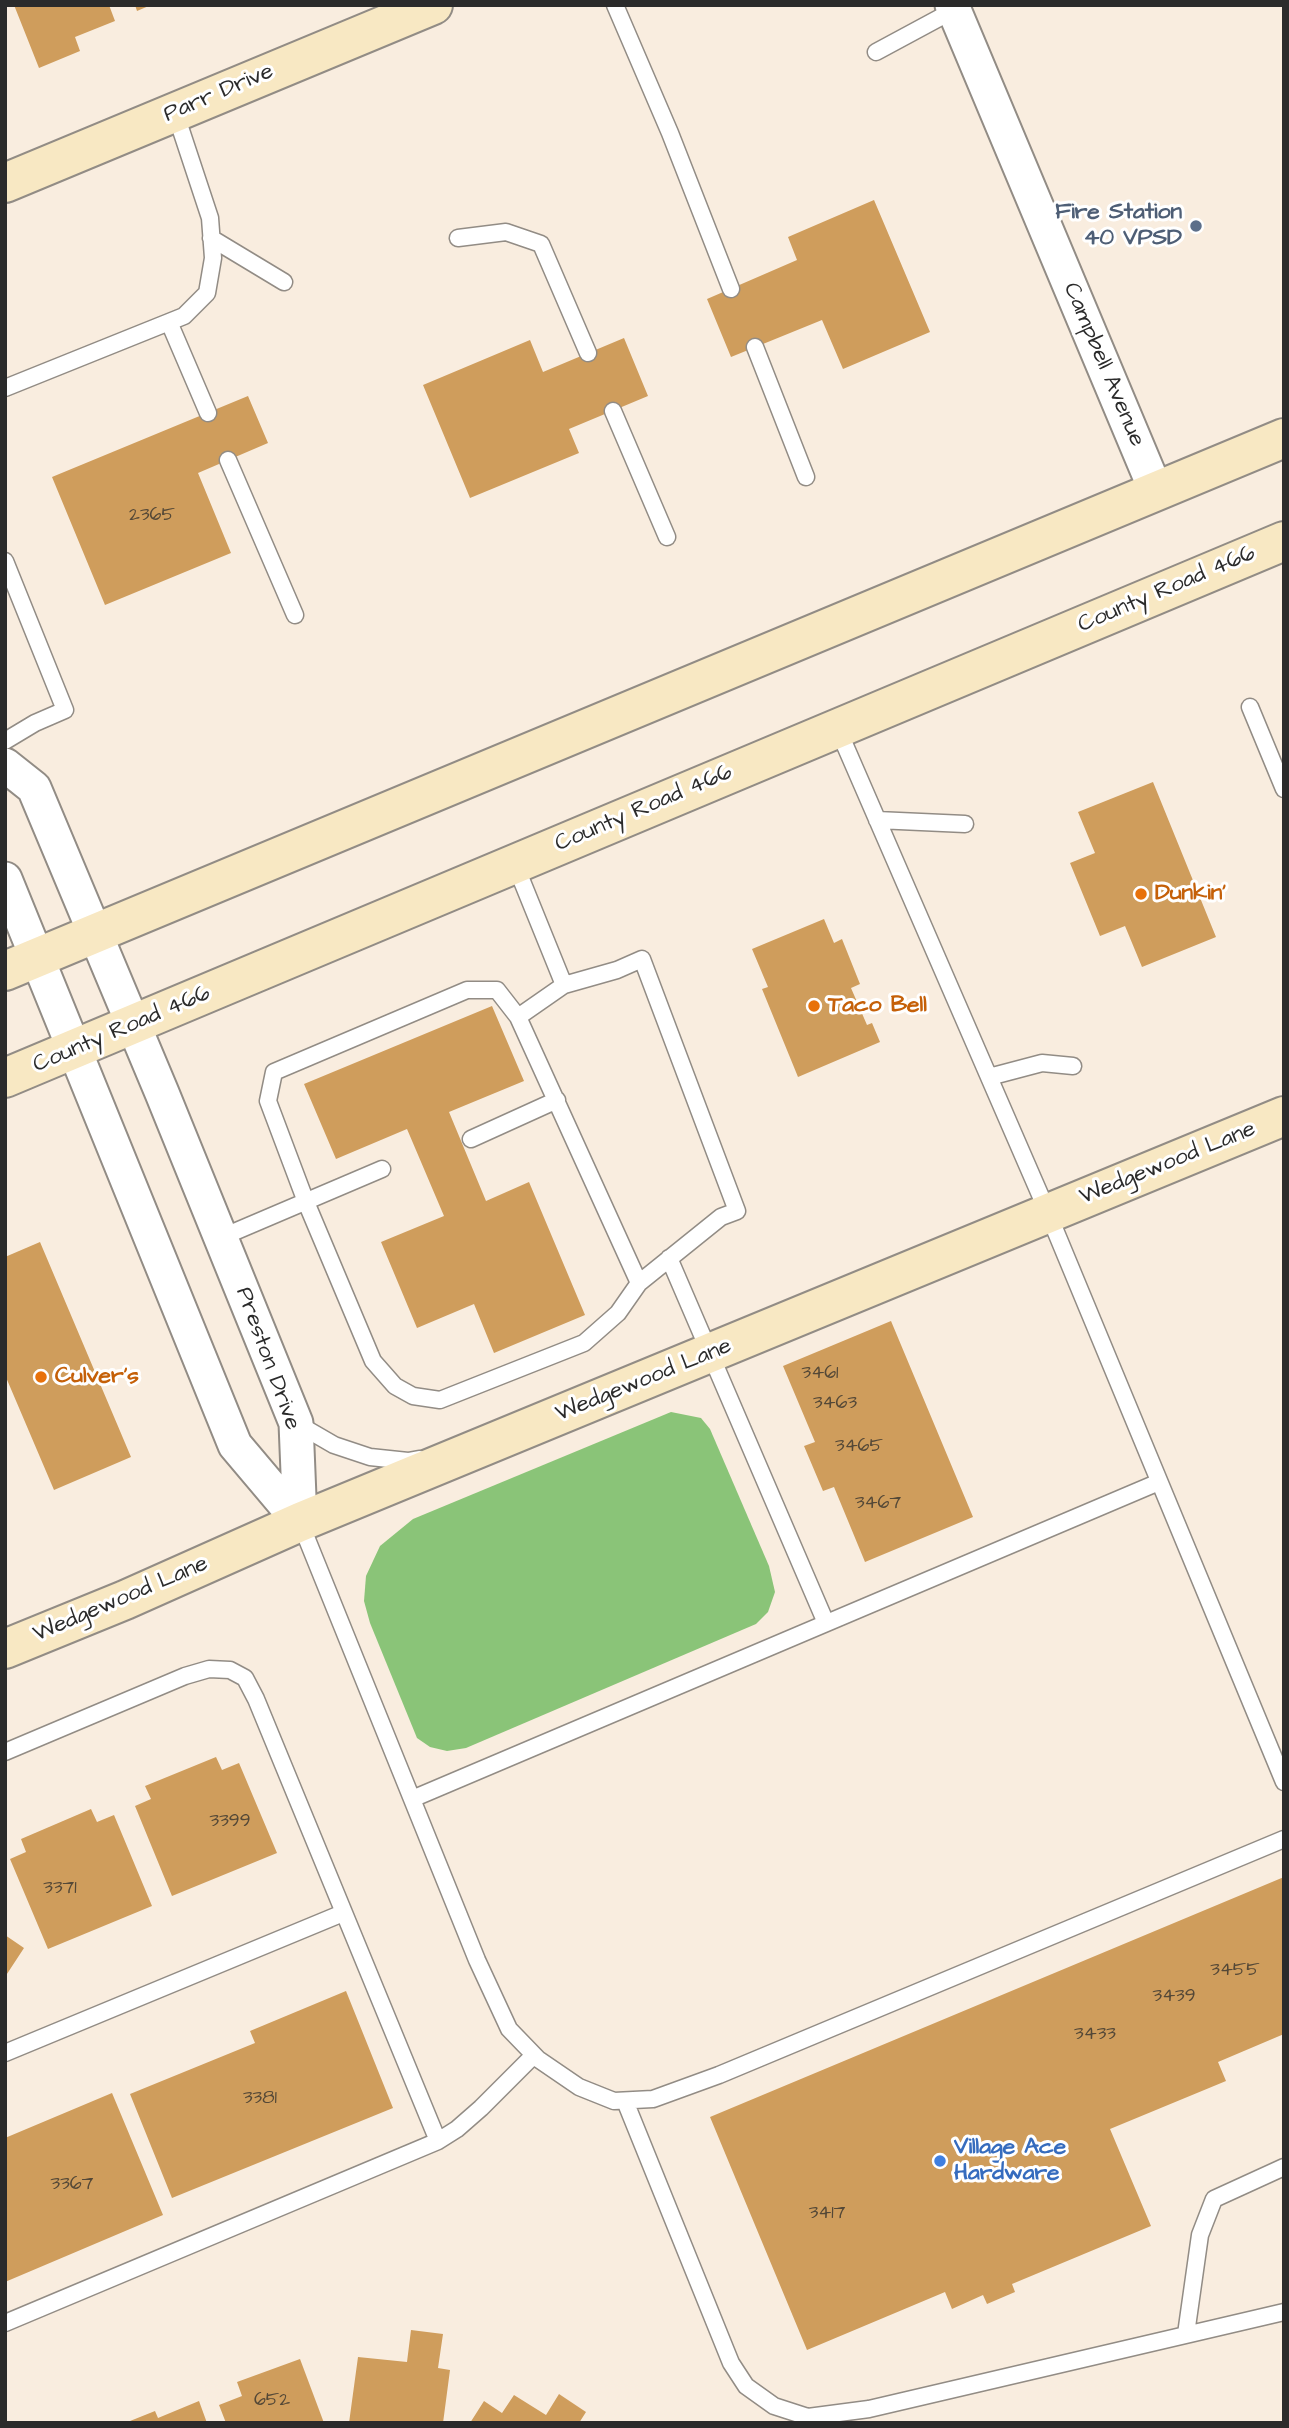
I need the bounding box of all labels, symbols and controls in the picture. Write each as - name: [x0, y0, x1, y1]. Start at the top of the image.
- street label: Parr Drive: [160, 59, 278, 129]
- place label: Fire Station 40 VPSD: [1055, 199, 1182, 253]
- marker: Fire Station 40 VPSD: [1188, 218, 1204, 234]
- street label: Campbell Avenue: [1056, 279, 1150, 451]
- house number: 2365: [129, 505, 175, 527]
- street label: County Road 466: [1074, 540, 1260, 640]
- street label: County Road 466: [551, 759, 737, 859]
- place label: Dunkin': [1155, 880, 1226, 908]
- marker: Dunkin': [1133, 886, 1149, 902]
- street label: County Road 466: [29, 980, 215, 1080]
- place label: Taco Bell: [828, 992, 927, 1020]
- marker: Taco Bell: [806, 998, 822, 1014]
- street label: Wedgewood Lane: [1076, 1116, 1260, 1212]
- street label: Preston Drive: [228, 1284, 306, 1434]
- street label: Wedgewood Lane: [552, 1333, 736, 1429]
- place label: Culver's: [55, 1363, 139, 1391]
- house number: 3461: [802, 1363, 838, 1385]
- marker: Culver's: [33, 1369, 49, 1385]
- house number: 3463: [813, 1393, 857, 1415]
- house number: 3465: [835, 1436, 883, 1458]
- house number: 3467: [855, 1493, 901, 1515]
- street label: Wedgewood Lane: [29, 1551, 213, 1649]
- house number: 3399: [210, 1811, 250, 1833]
- house number: 3371: [43, 1878, 77, 1900]
- house number: 3455: [1210, 1960, 1260, 1982]
- house number: 3439: [1152, 1986, 1196, 2008]
- house number: 3433: [1074, 2024, 1116, 2046]
- house number: 3381: [243, 2088, 277, 2110]
- place label: Village Ace Hardware: [954, 2134, 1066, 2188]
- marker: Village Ace Hardware: [932, 2153, 948, 2169]
- house number: 3367: [51, 2174, 93, 2196]
- house number: 3417: [809, 2203, 845, 2225]
- house number: 652: [254, 2390, 290, 2412]

